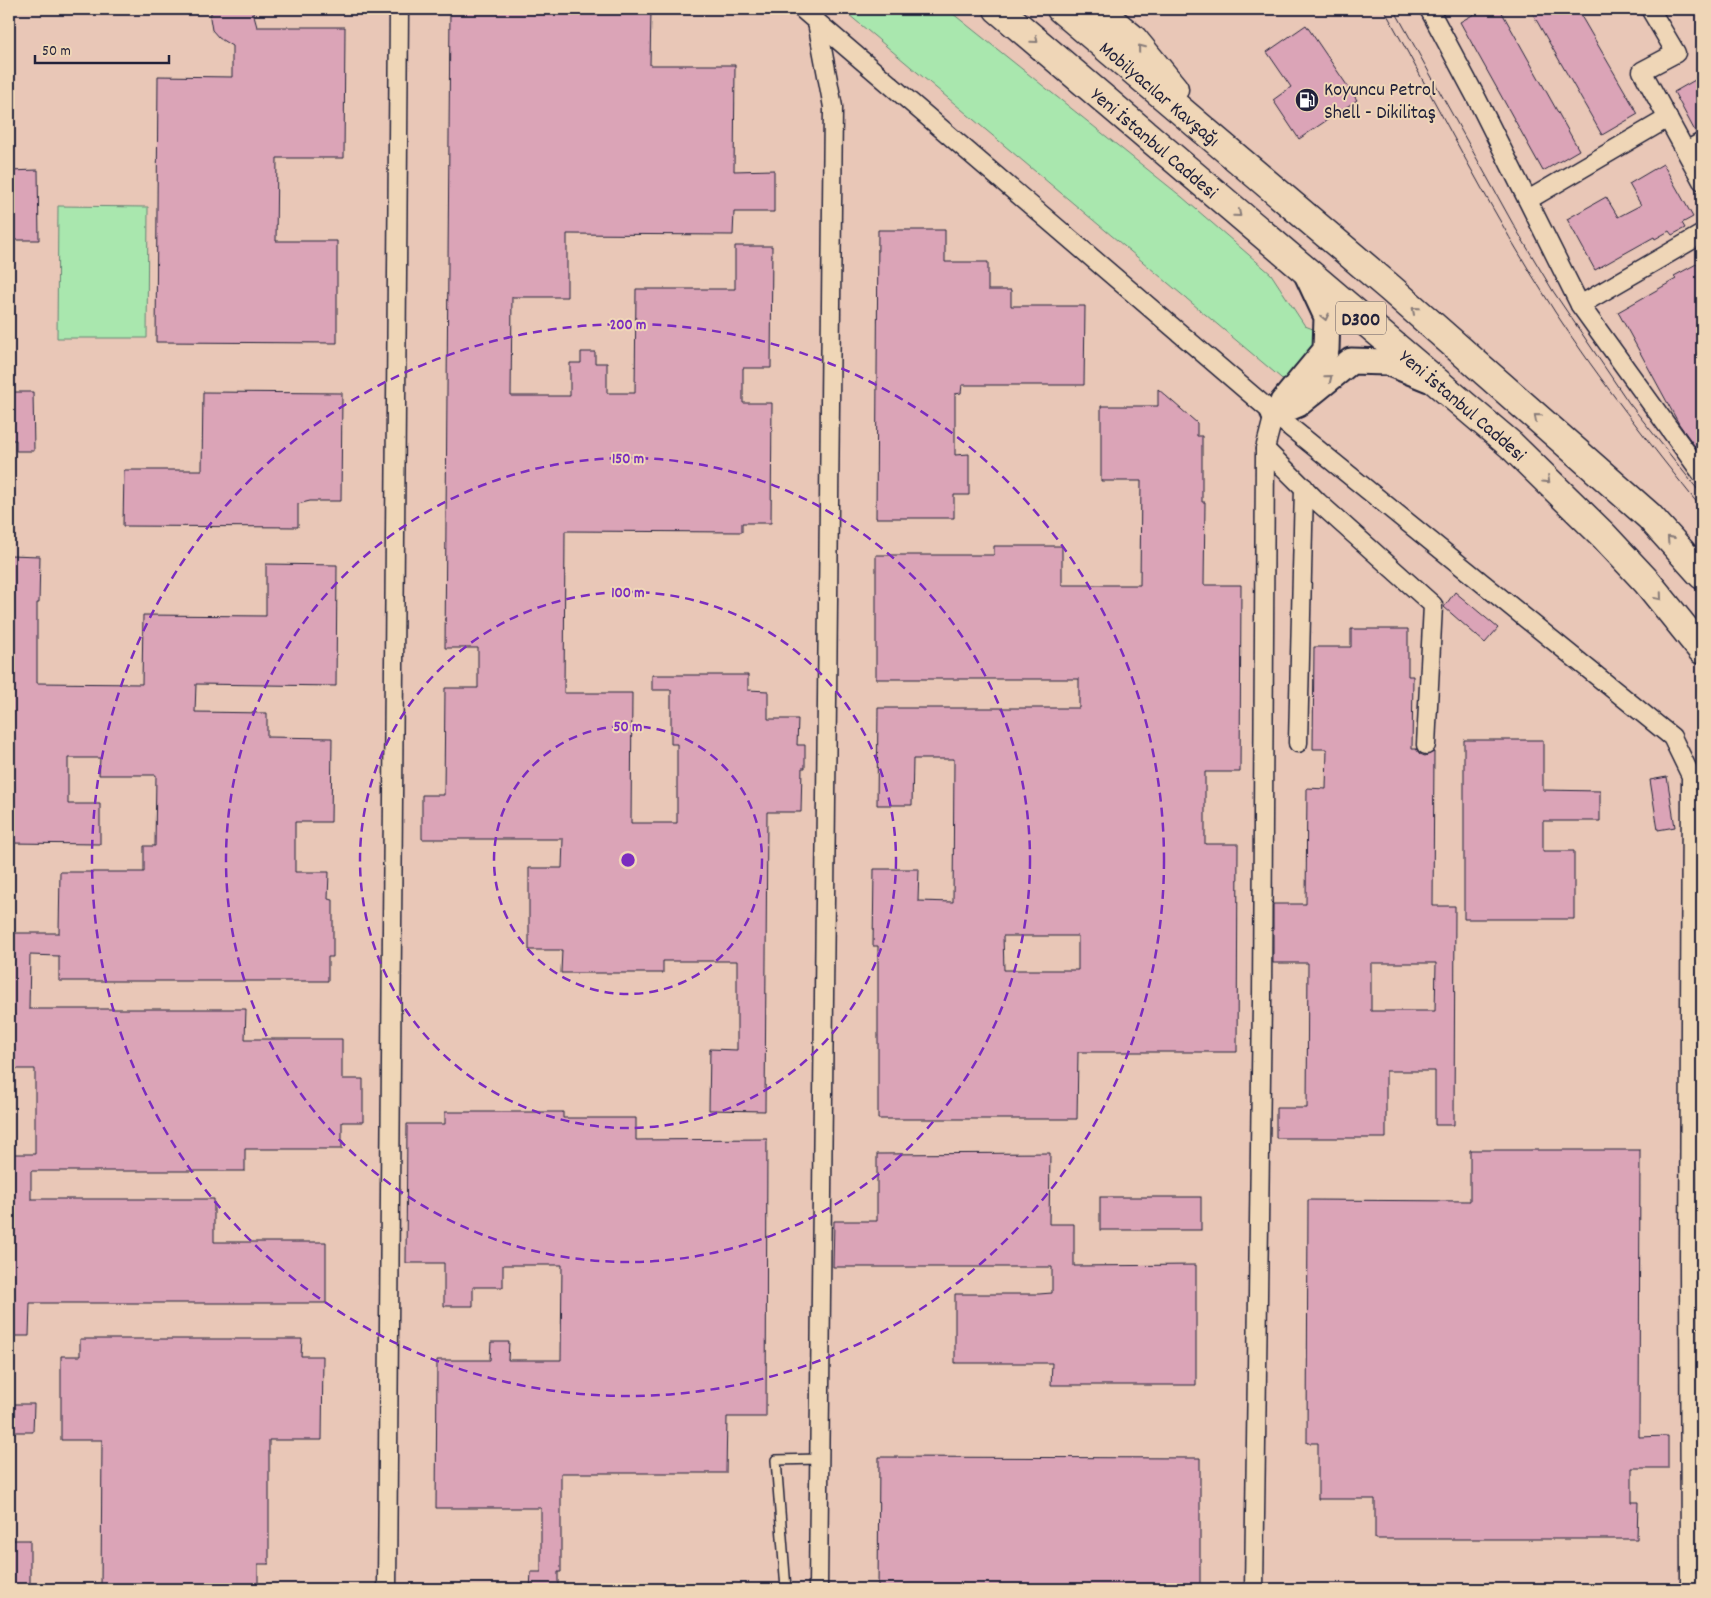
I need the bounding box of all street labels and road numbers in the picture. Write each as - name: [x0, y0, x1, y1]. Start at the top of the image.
- street label: Mobilyacılar Kavşağı: [1092, 36, 1225, 155]
- street label: Yeni İstanbul Caddesi: [1083, 82, 1223, 207]
- road number: D300: [1336, 302, 1386, 334]
- street label: Yeni İstanbul Caddesi: [1392, 345, 1531, 470]

